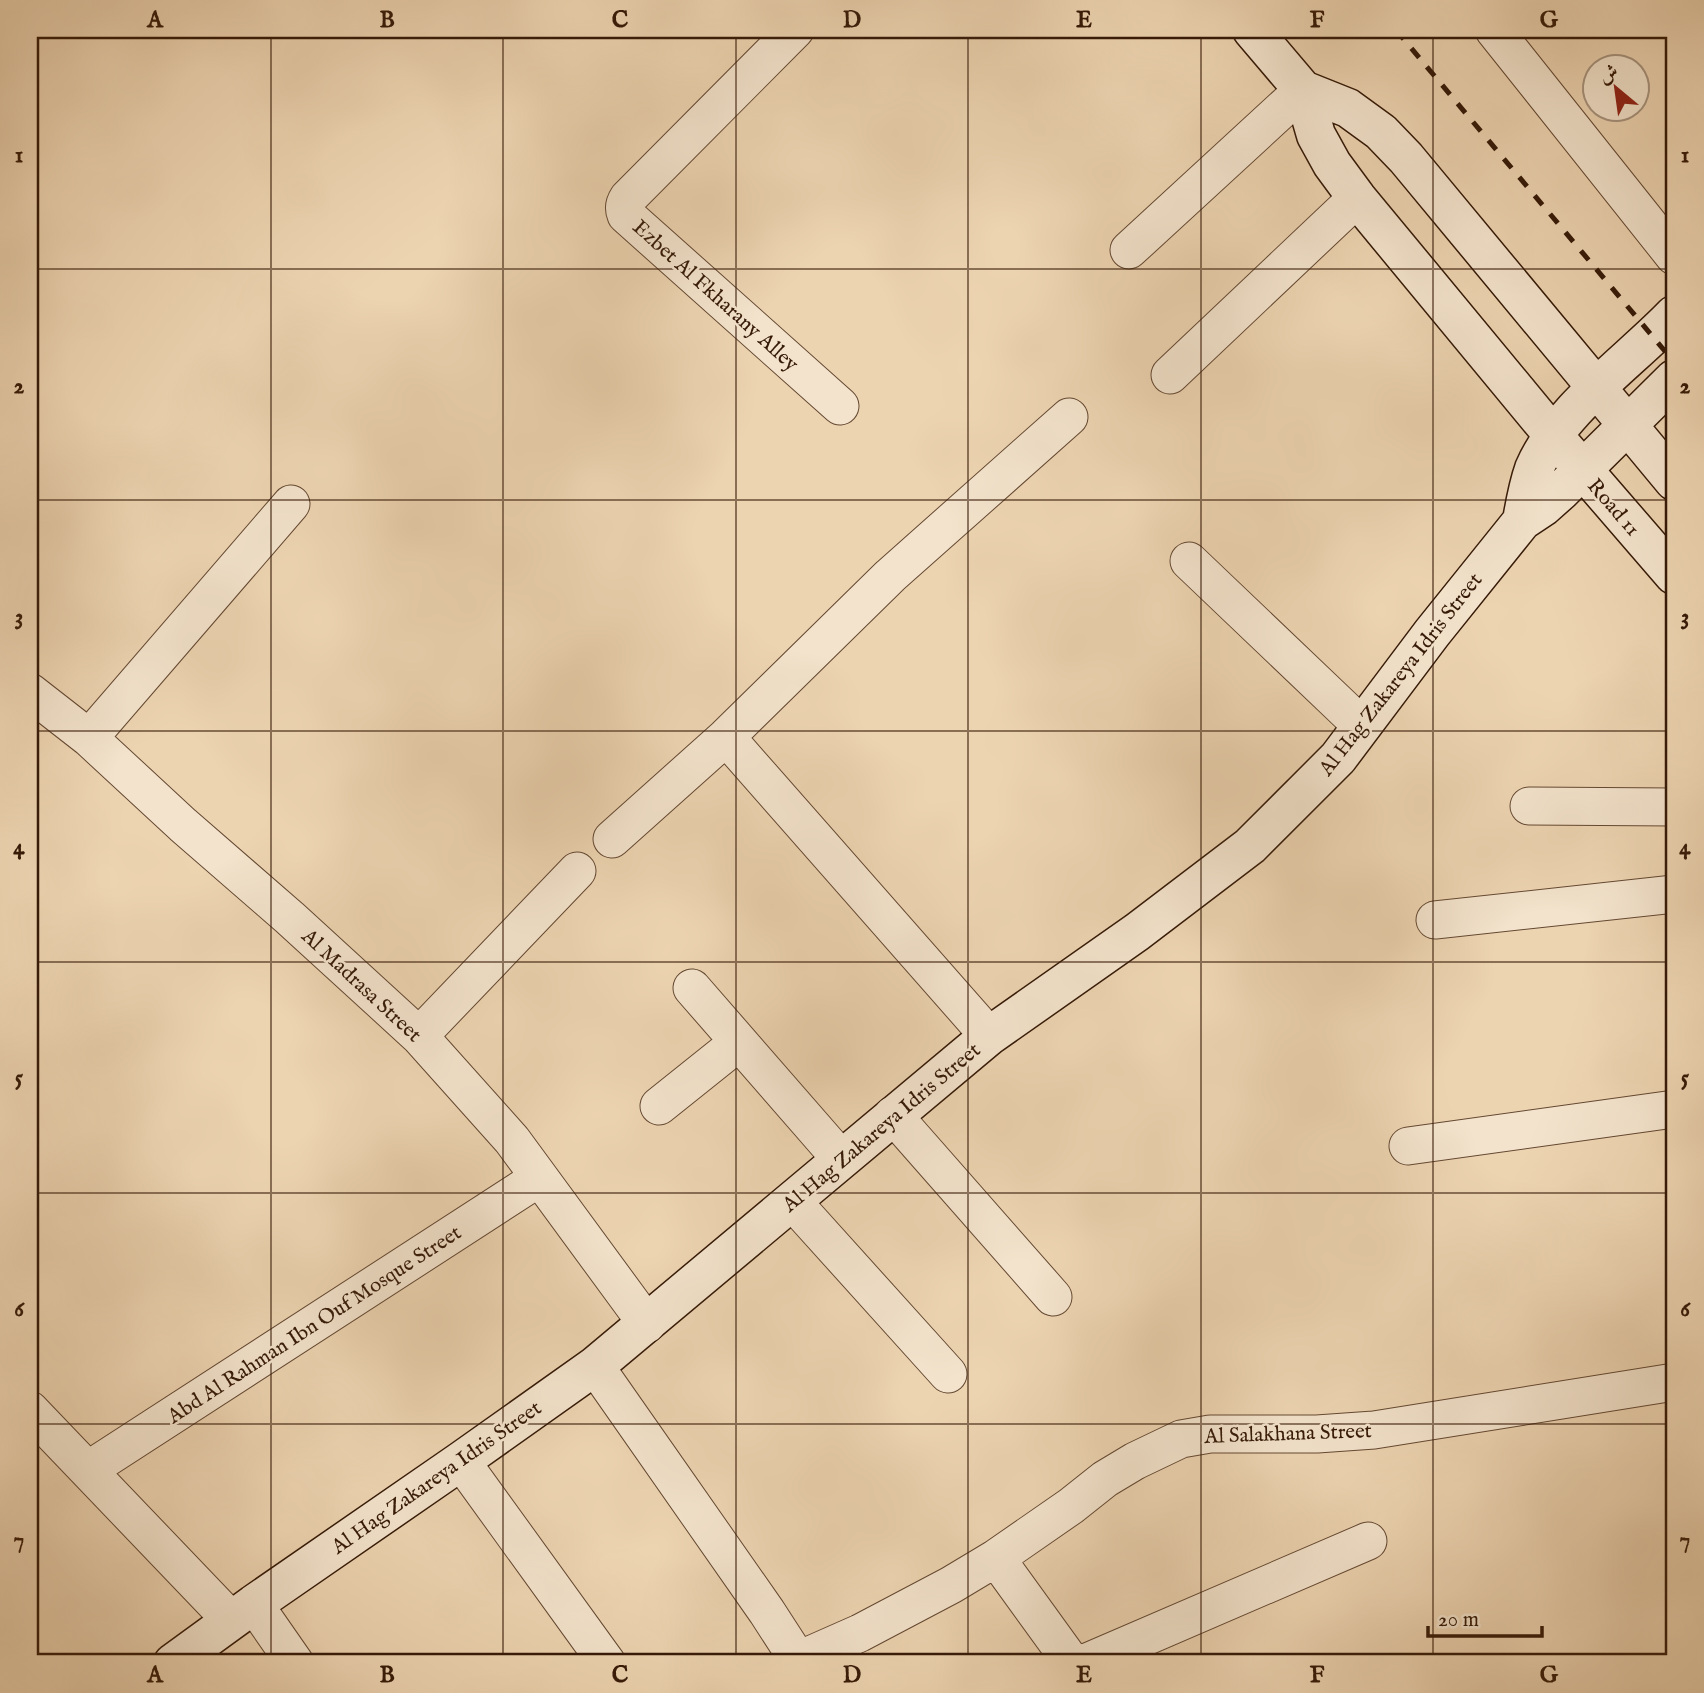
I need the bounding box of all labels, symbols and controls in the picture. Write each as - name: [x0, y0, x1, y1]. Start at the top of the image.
- text: A: [146, 6, 164, 35]
- text: B: [379, 6, 395, 35]
- text: C: [612, 6, 629, 35]
- text: D: [843, 6, 861, 35]
- text: E: [1076, 6, 1092, 35]
- text: F: [1310, 6, 1325, 35]
- text: G: [1540, 6, 1559, 35]
- north arrow: [1582, 52, 1652, 122]
- text: ش: [1595, 60, 1623, 90]
- text: 1: [15, 141, 23, 170]
- text: 1: [1681, 141, 1689, 170]
- street label: Ezbet Al Fkharany Alley: [626, 214, 804, 378]
- text: 2: [14, 372, 25, 401]
- text: 2: [1680, 372, 1691, 401]
- street label: Road 11: [1580, 474, 1645, 542]
- street label: Al Hag Zakareya Idris Street: [1313, 568, 1489, 783]
- text: 3: [15, 603, 23, 632]
- text: 3: [1681, 603, 1689, 632]
- text: 4: [13, 833, 25, 862]
- text: 4: [1679, 833, 1691, 862]
- street label: Al Madrasa Street: [295, 923, 427, 1049]
- street label: Al Hag Zakareya Idris Street: [777, 1037, 987, 1220]
- text: 5: [15, 1064, 24, 1093]
- text: 5: [1681, 1064, 1690, 1093]
- street label: Abd Al Rahman Ibn Ouf Mosque Street: [162, 1220, 467, 1431]
- text: 6: [14, 1295, 25, 1324]
- text: 6: [1680, 1295, 1691, 1324]
- street label: Al Hag Zakareya Idris Street: [326, 1395, 547, 1562]
- street label: Al Salakhana Street: [1203, 1418, 1372, 1451]
- text: 7: [14, 1526, 24, 1555]
- text: 7: [1680, 1526, 1690, 1555]
- scale bar: [1428, 1595, 1541, 1639]
- text: 20 m: [1438, 1607, 1479, 1634]
- text: A: [146, 1661, 164, 1690]
- text: B: [379, 1661, 395, 1690]
- text: C: [612, 1661, 629, 1690]
- text: D: [843, 1661, 861, 1690]
- text: E: [1076, 1661, 1092, 1690]
- text: F: [1310, 1661, 1325, 1690]
- text: G: [1540, 1661, 1559, 1690]

